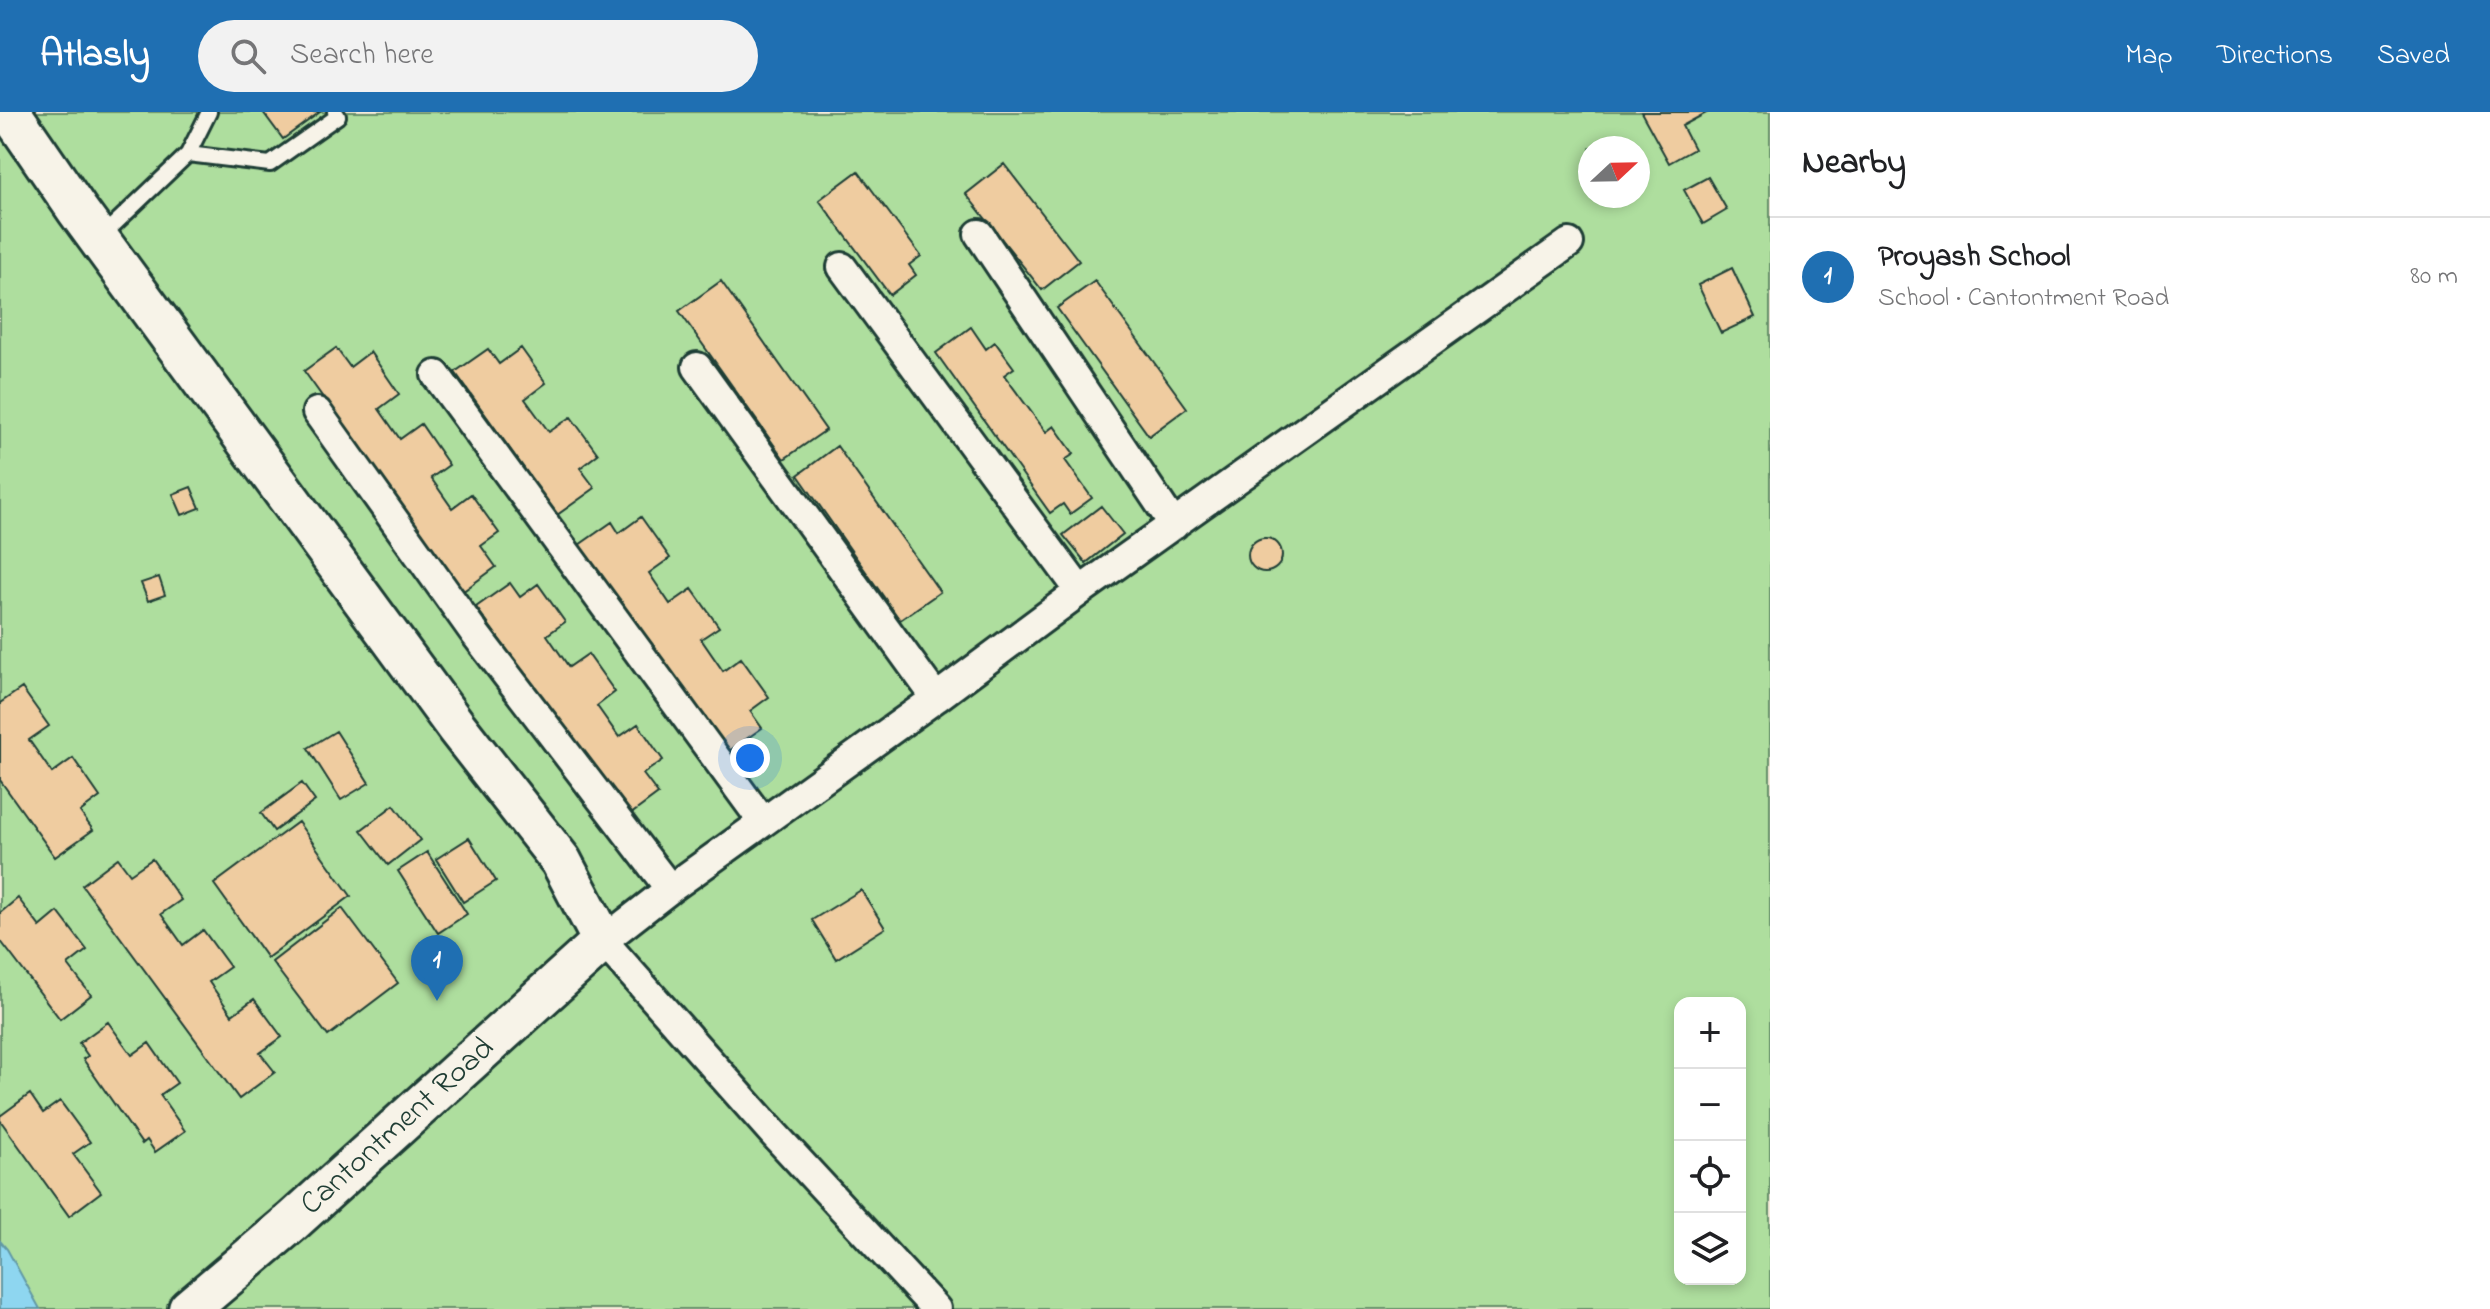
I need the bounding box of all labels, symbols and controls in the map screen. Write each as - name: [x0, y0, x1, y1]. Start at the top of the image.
- search box: [198, 20, 758, 92]
- text: Atlasly: [40, 28, 150, 84]
- icon: search: [226, 34, 270, 78]
- text: Search here: [290, 34, 434, 78]
- text: Map: [2125, 36, 2173, 77]
- text: Directions: [2217, 36, 2333, 77]
- text: Saved: [2377, 36, 2450, 77]
- north arrow: [1578, 136, 1650, 208]
- text: Nearby: [1802, 139, 1906, 189]
- text: Proyash School: [1878, 236, 2071, 280]
- text: 1: [1824, 258, 1832, 296]
- text: 80 m: [2410, 258, 2458, 296]
- text: School · Cantontment Road: [1878, 280, 2169, 318]
- your location: [730, 738, 770, 778]
- pin: 1: [411, 935, 463, 1001]
- map controls: [1674, 997, 1746, 1285]
- button: +: [1674, 997, 1746, 1069]
- street label: Cantontment Road: [290, 1027, 506, 1227]
- button: −: [1674, 1069, 1746, 1141]
- button: locate: [1674, 1141, 1746, 1213]
- button: layers: [1674, 1213, 1746, 1285]

